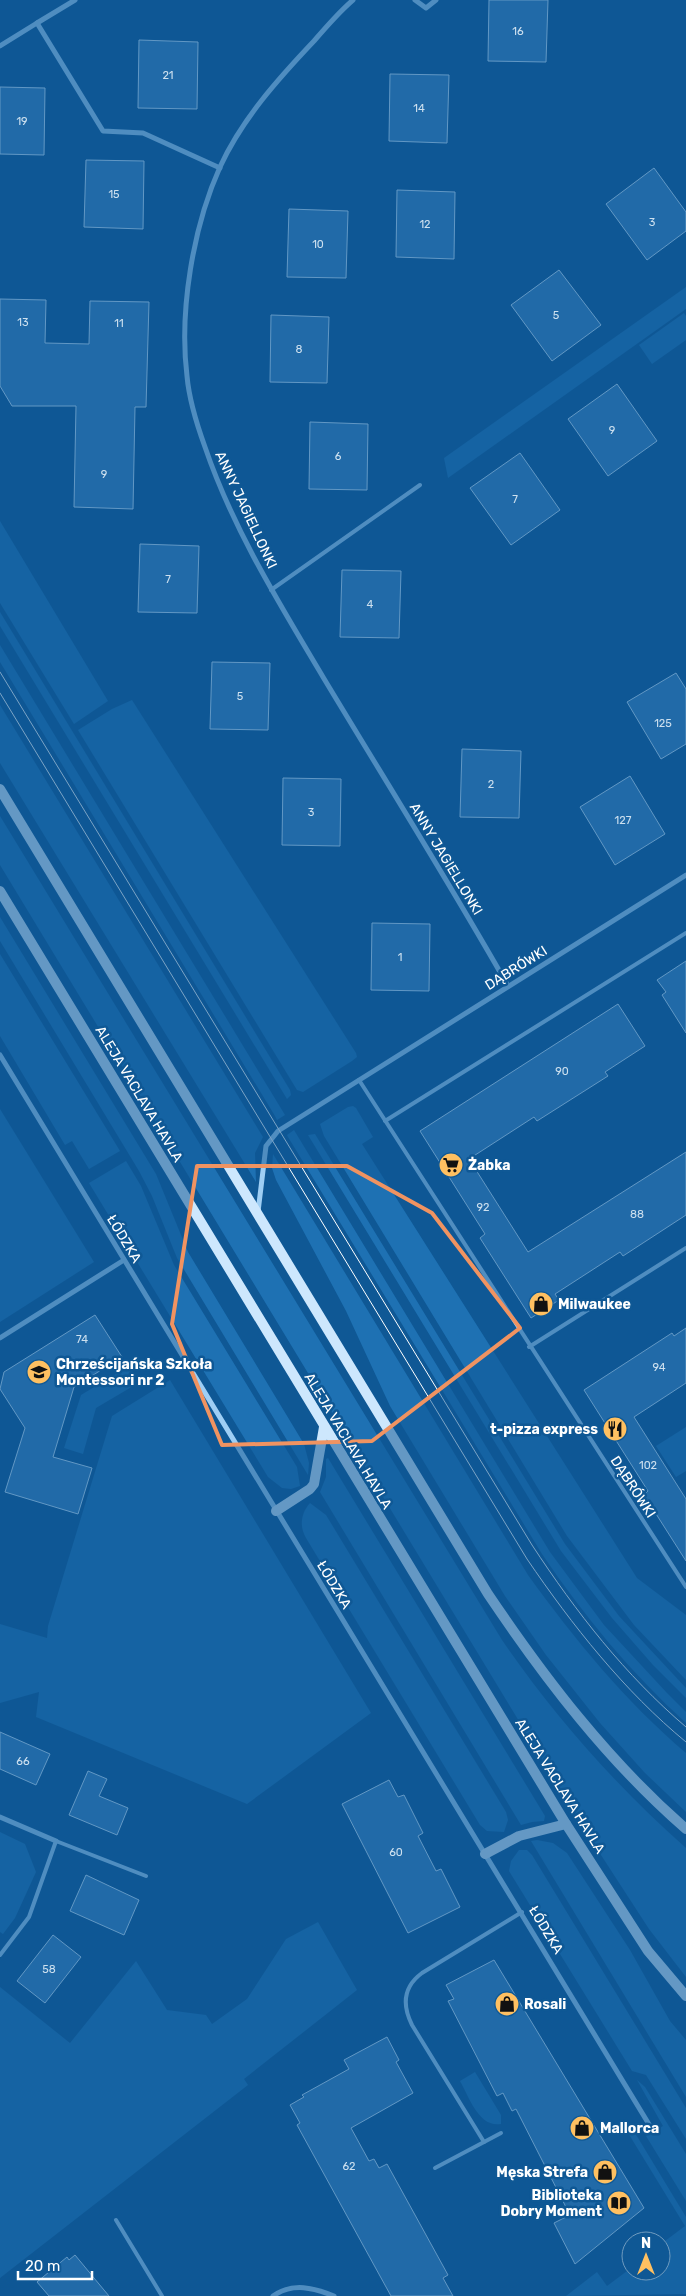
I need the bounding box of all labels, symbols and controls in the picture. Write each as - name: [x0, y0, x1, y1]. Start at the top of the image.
- house number: 16: [512, 25, 524, 38]
- house number: 21: [162, 69, 174, 82]
- house number: 14: [413, 102, 425, 115]
- house number: 19: [16, 115, 28, 128]
- house number: 15: [108, 188, 120, 201]
- house number: 3: [649, 216, 656, 229]
- house number: 12: [419, 218, 431, 231]
- house number: 10: [312, 238, 324, 251]
- house number: 5: [553, 309, 560, 322]
- house number: 13: [17, 316, 29, 329]
- house number: 11: [114, 317, 124, 330]
- house number: 8: [296, 343, 303, 356]
- house number: 9: [609, 424, 615, 437]
- street label: ANNY JAGIELLONKI: [211, 449, 281, 571]
- house number: 6: [335, 450, 342, 463]
- house number: 9: [101, 468, 107, 481]
- house number: 7: [512, 493, 518, 506]
- house number: 7: [165, 573, 171, 586]
- house number: 4: [367, 598, 374, 611]
- house number: 5: [237, 690, 244, 703]
- house number: 125: [654, 717, 672, 730]
- house number: 2: [488, 778, 494, 791]
- street label: ANNY JAGIELLONKI: [406, 800, 486, 918]
- house number: 3: [308, 806, 315, 819]
- house number: 127: [615, 814, 632, 827]
- street label: DĄBRÓWKI: [481, 941, 550, 994]
- house number: 1: [398, 951, 402, 964]
- street label: ALEJA VACLAVA HAVLA: [92, 1023, 187, 1166]
- house number: 90: [555, 1065, 569, 1078]
- supermarket icon: Żabka: [438, 1152, 464, 1178]
- place label: Żabka: [468, 1156, 511, 1174]
- house number: 92: [477, 1201, 489, 1214]
- house number: 88: [630, 1208, 644, 1221]
- street label: ŁÓDZKA: [103, 1211, 146, 1267]
- shop icon: Milwaukee: [528, 1291, 554, 1317]
- place label: Milwaukee: [558, 1296, 631, 1313]
- house number: 74: [76, 1333, 88, 1346]
- place label: Chrześcijańska Szkoła Montessori nr 2: [56, 1356, 212, 1389]
- school or university icon: Chrześcijańska Szkoła Montessori nr 2: [26, 1359, 52, 1385]
- house number: 94: [652, 1361, 666, 1374]
- street label: ALEJA VACLAVA HAVLA: [301, 1370, 396, 1513]
- restaurant icon: t-pizza express: [602, 1416, 628, 1442]
- place label: t-pizza express: [490, 1421, 598, 1438]
- street label: DĄBRÓWKI: [607, 1452, 660, 1521]
- house number: 102: [639, 1459, 657, 1472]
- street label: ŁÓDZKA: [313, 1557, 356, 1613]
- street label: ALEJA VACLAVA HAVLA: [511, 1715, 609, 1857]
- house number: 66: [16, 1755, 30, 1768]
- house number: 60: [389, 1846, 403, 1859]
- street label: ŁÓDZKA: [525, 1902, 568, 1958]
- house number: 58: [42, 1963, 56, 1976]
- shop icon: Rosali: [494, 1991, 520, 2017]
- place label: Rosali: [524, 1996, 566, 2013]
- shop icon: Mallorca: [569, 2115, 595, 2141]
- place label: Mallorca: [600, 2120, 659, 2137]
- shop icon: Męska Strefa: [592, 2159, 618, 2185]
- house number: 62: [342, 2160, 356, 2173]
- place label: Męska Strefa: [496, 2164, 588, 2181]
- place label: Biblioteka Dobry Moment: [500, 2187, 602, 2220]
- library icon: Biblioteka Dobry Moment: [606, 2190, 632, 2216]
- north arrow: [621, 2231, 671, 2281]
- text: N: [641, 2235, 651, 2252]
- scale bar: [18, 2248, 91, 2280]
- text: 20 m: [25, 2257, 60, 2275]

